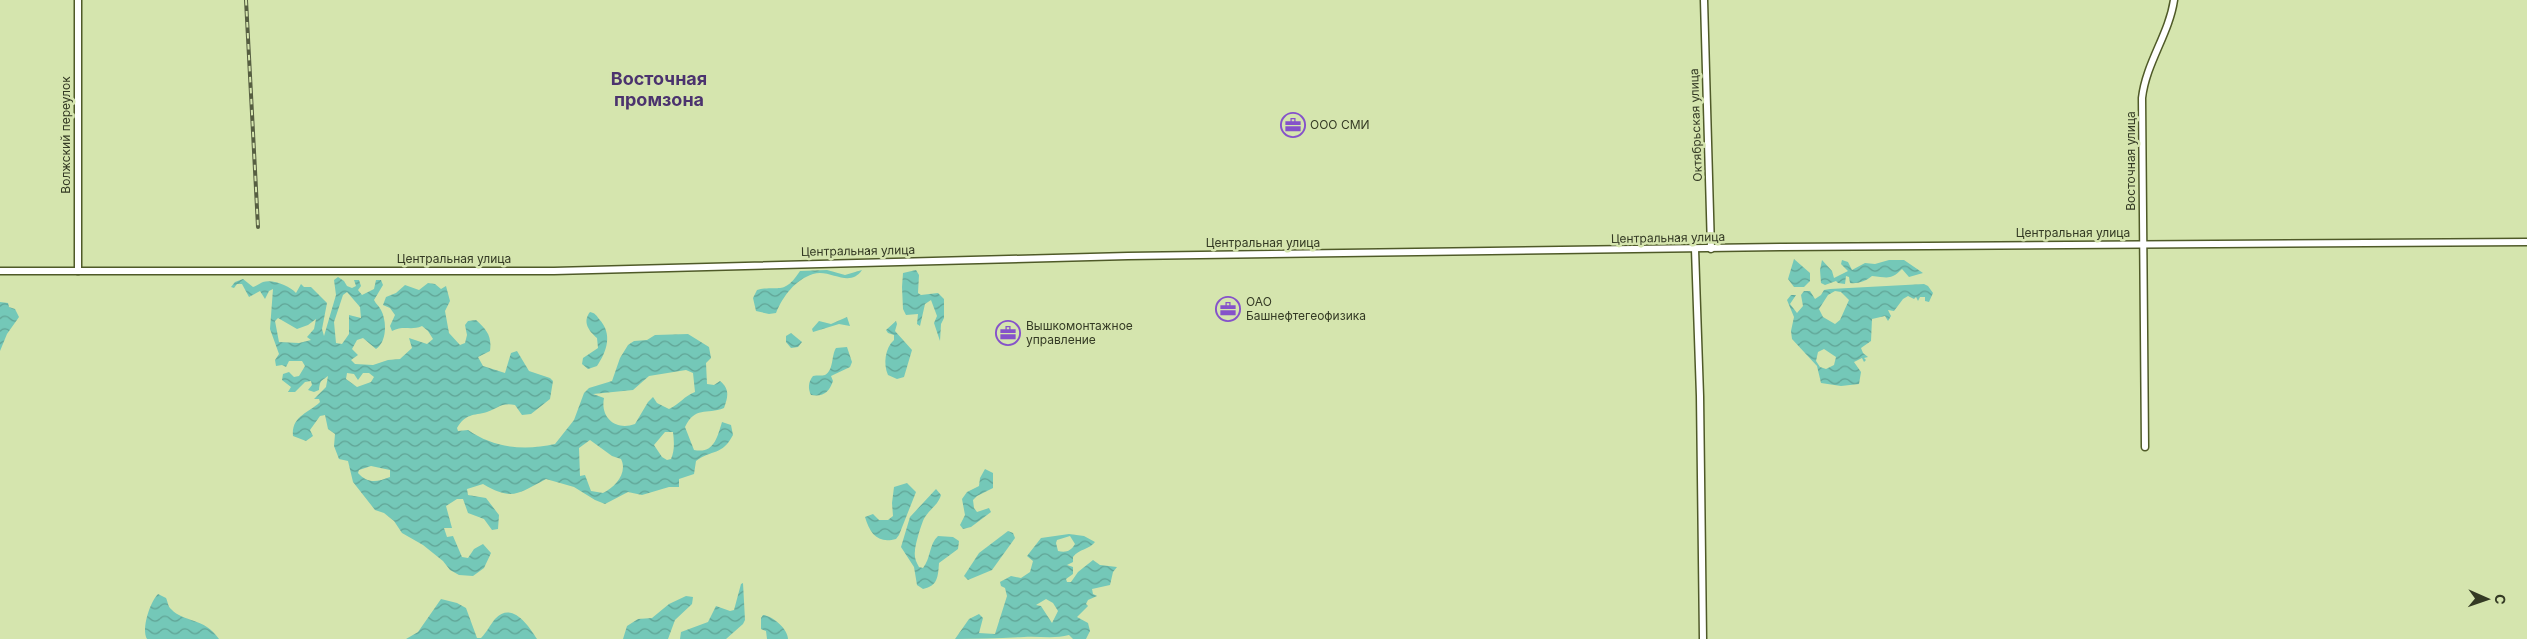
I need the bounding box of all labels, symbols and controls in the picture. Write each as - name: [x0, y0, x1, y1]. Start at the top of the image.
- district label: Восточная промзона: [611, 68, 707, 110]
- street label: Октябрьская улица: [1686, 68, 1705, 182]
- street label: Волжский переулок: [58, 76, 73, 194]
- street label: Восточная улица: [2123, 111, 2138, 211]
- office icon: ООО СМИ: [1280, 112, 1306, 138]
- place label: ООО СМИ: [1310, 117, 1370, 132]
- street label: Центральная улица: [2016, 225, 2130, 240]
- street label: Центральная улица: [1611, 229, 1725, 246]
- street label: Центральная улица: [1206, 235, 1320, 250]
- street label: Центральная улица: [801, 242, 915, 259]
- street label: Центральная улица: [397, 251, 511, 266]
- place label: ОАО Башнефтегеофизика: [1246, 294, 1366, 323]
- office icon: ОАО Башнефтегеофизика: [1215, 296, 1241, 322]
- place label: Вышкомонтажное управление: [1026, 318, 1133, 347]
- office icon: Вышкомонтажное управление: [995, 320, 1021, 346]
- north arrow: [2462, 574, 2512, 624]
- text: С: [2492, 594, 2509, 605]

